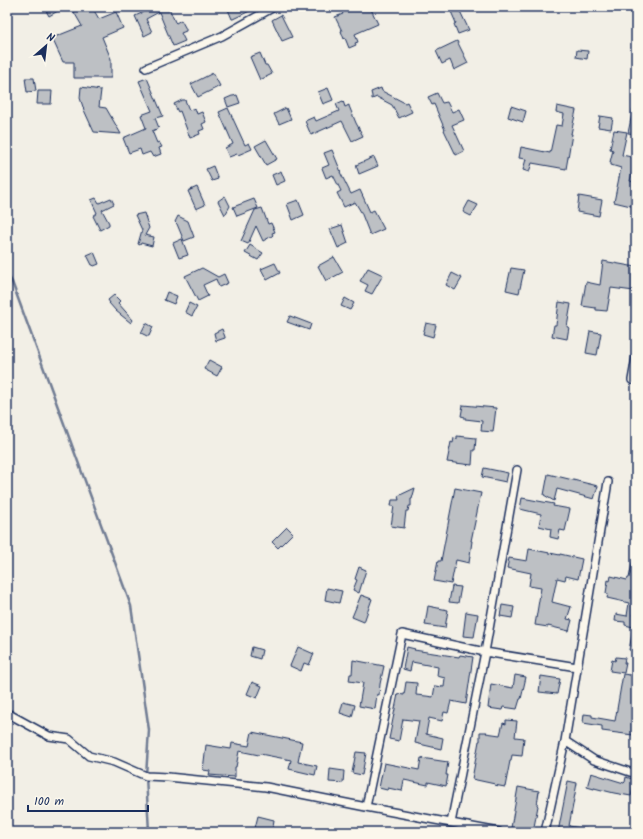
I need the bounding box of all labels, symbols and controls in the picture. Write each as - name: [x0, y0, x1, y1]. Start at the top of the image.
- north arrow: [26, 26, 66, 66]
- text: N: [43, 28, 58, 48]
- scale bar: [28, 787, 148, 813]
- text: 100 m: [34, 792, 65, 811]

